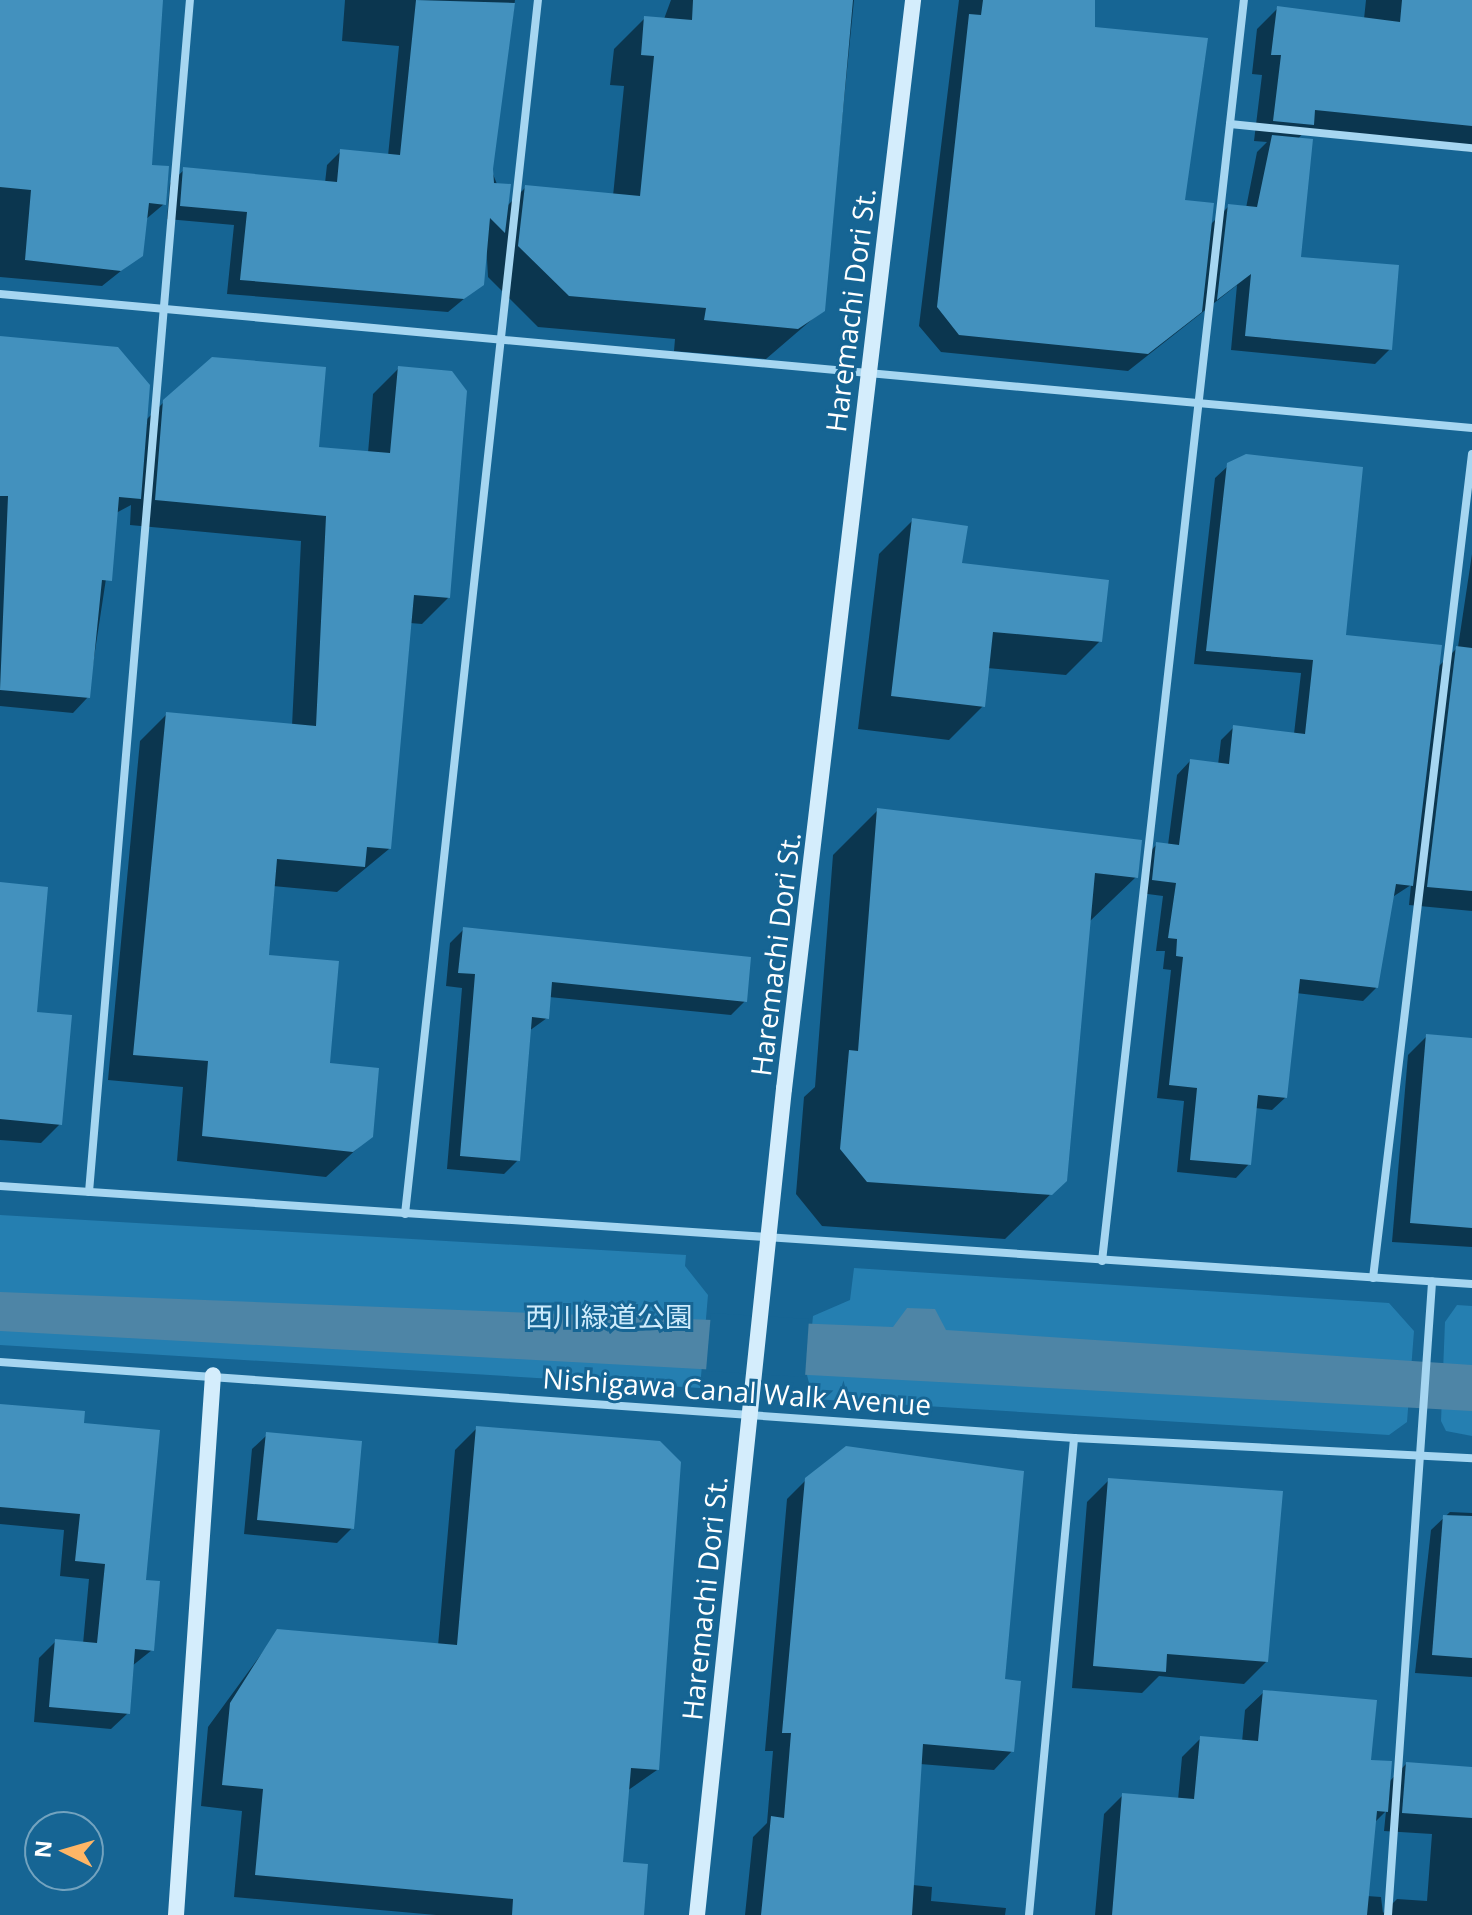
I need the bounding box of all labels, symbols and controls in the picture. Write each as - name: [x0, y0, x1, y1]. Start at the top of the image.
- street label: Haremachi Dori St.: [818, 186, 882, 434]
- street label: Haremachi Dori St.: [743, 830, 807, 1078]
- park label: 西川緑道公園: [525, 1299, 693, 1333]
- street label: Nishigawa Canal Walk Avenue: [542, 1361, 932, 1421]
- street label: Haremachi Dori St.: [674, 1474, 734, 1722]
- north arrow: [24, 1811, 104, 1891]
- text: N: [26, 1839, 58, 1859]

